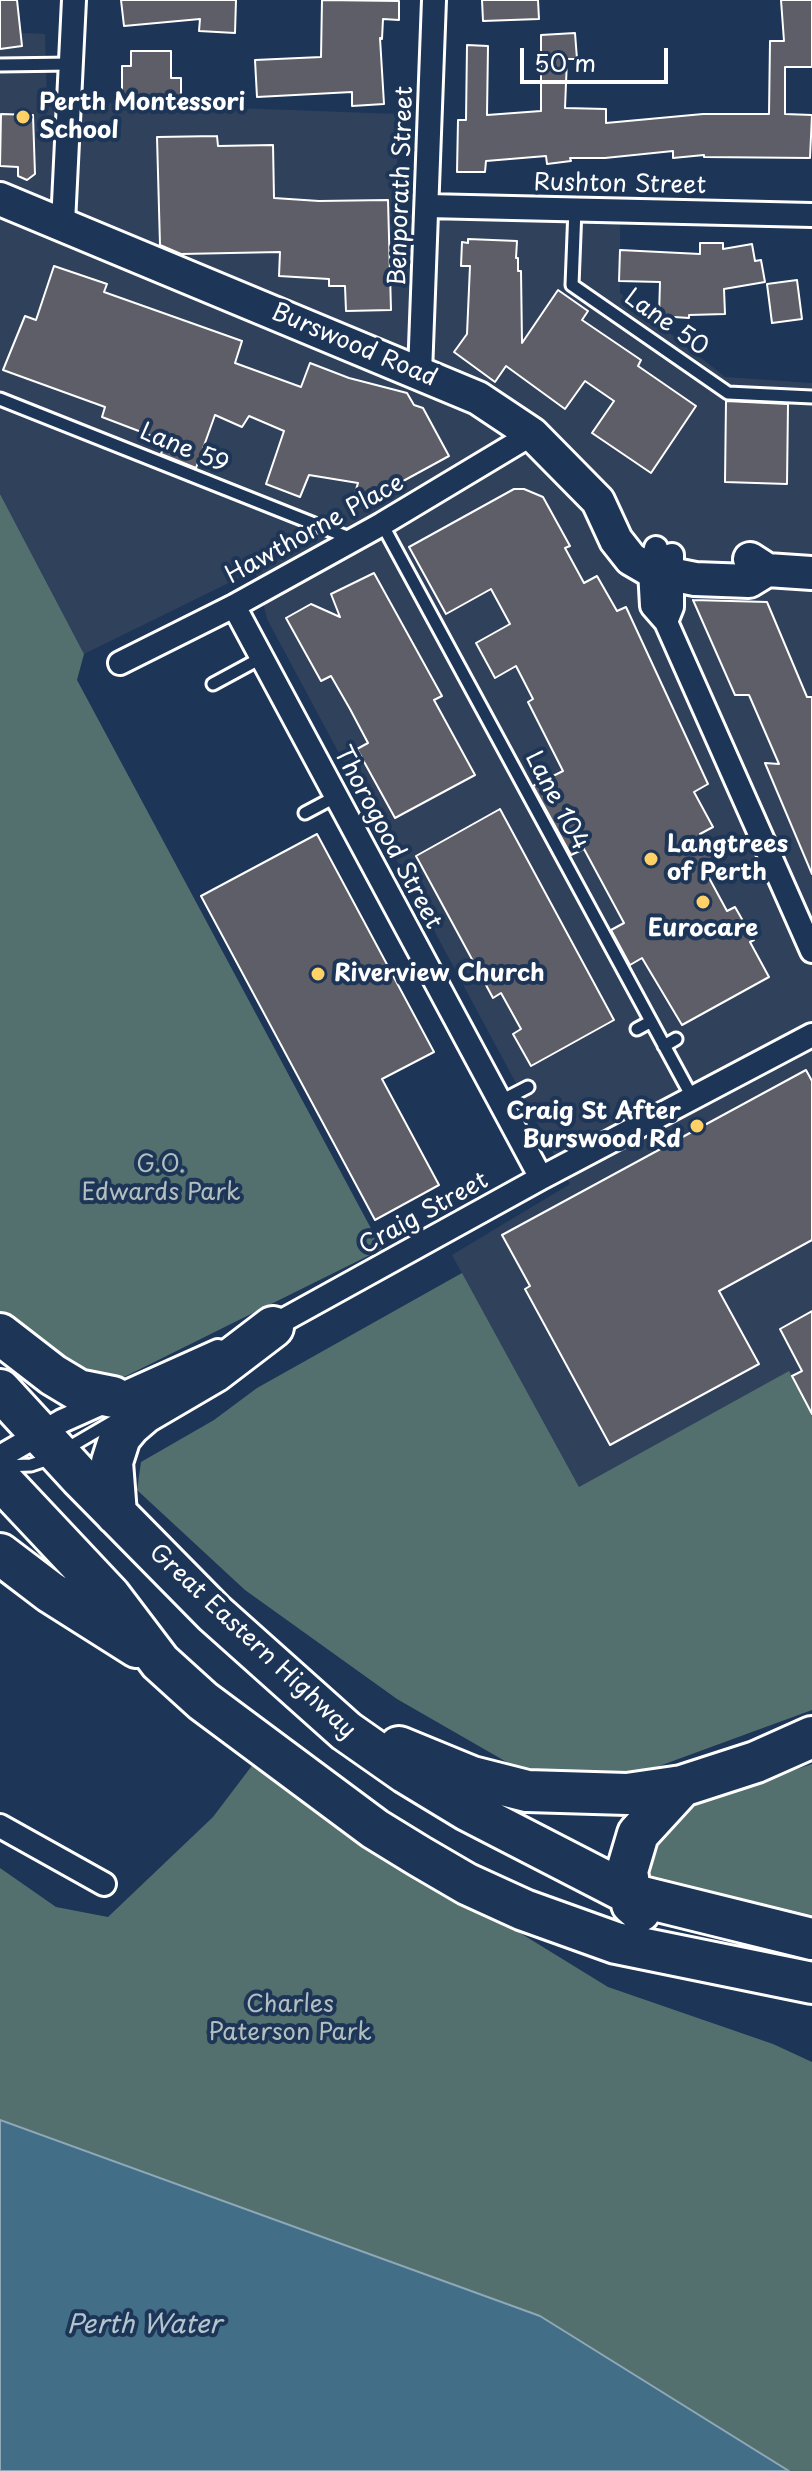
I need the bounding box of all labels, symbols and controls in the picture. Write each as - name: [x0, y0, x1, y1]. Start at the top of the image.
- scale bar: [524, 32, 672, 82]
- text: 50 m: [534, 44, 596, 80]
- street label: Benporath Street: [384, 86, 420, 286]
- place label: Perth Montessori School: [39, 89, 245, 145]
- marker: Perth Montessori School: [14, 108, 32, 126]
- street label: Rushton Street: [533, 169, 707, 201]
- street label: Lane 50: [618, 284, 714, 362]
- street label: Burswood Road: [267, 298, 441, 394]
- street label: Lane 59: [135, 418, 233, 480]
- street label: Hawthorne Place: [221, 469, 409, 591]
- street label: Thorogood Street: [327, 742, 447, 934]
- street label: Lane 104: [518, 747, 594, 855]
- place label: Langtrees of Perth: [667, 831, 788, 887]
- marker: Langtrees of Perth: [642, 850, 660, 868]
- marker: Eurocare: [694, 893, 712, 911]
- place label: Eurocare: [648, 915, 758, 943]
- place label: Riverview Church: [334, 960, 545, 988]
- marker: Riverview Church: [309, 965, 327, 983]
- place label: Craig St After Burswood Rd: [506, 1098, 681, 1154]
- marker: Craig St After Burswood Rd: [688, 1117, 706, 1135]
- park label: G.O. Edwards Park: [81, 1151, 241, 1207]
- street label: Craig Street: [354, 1167, 494, 1261]
- street label: Great Eastern Highway: [143, 1539, 361, 1745]
- park label: Charles Paterson Park: [208, 1991, 372, 2047]
- water label: Perth Water: [67, 2310, 221, 2342]

